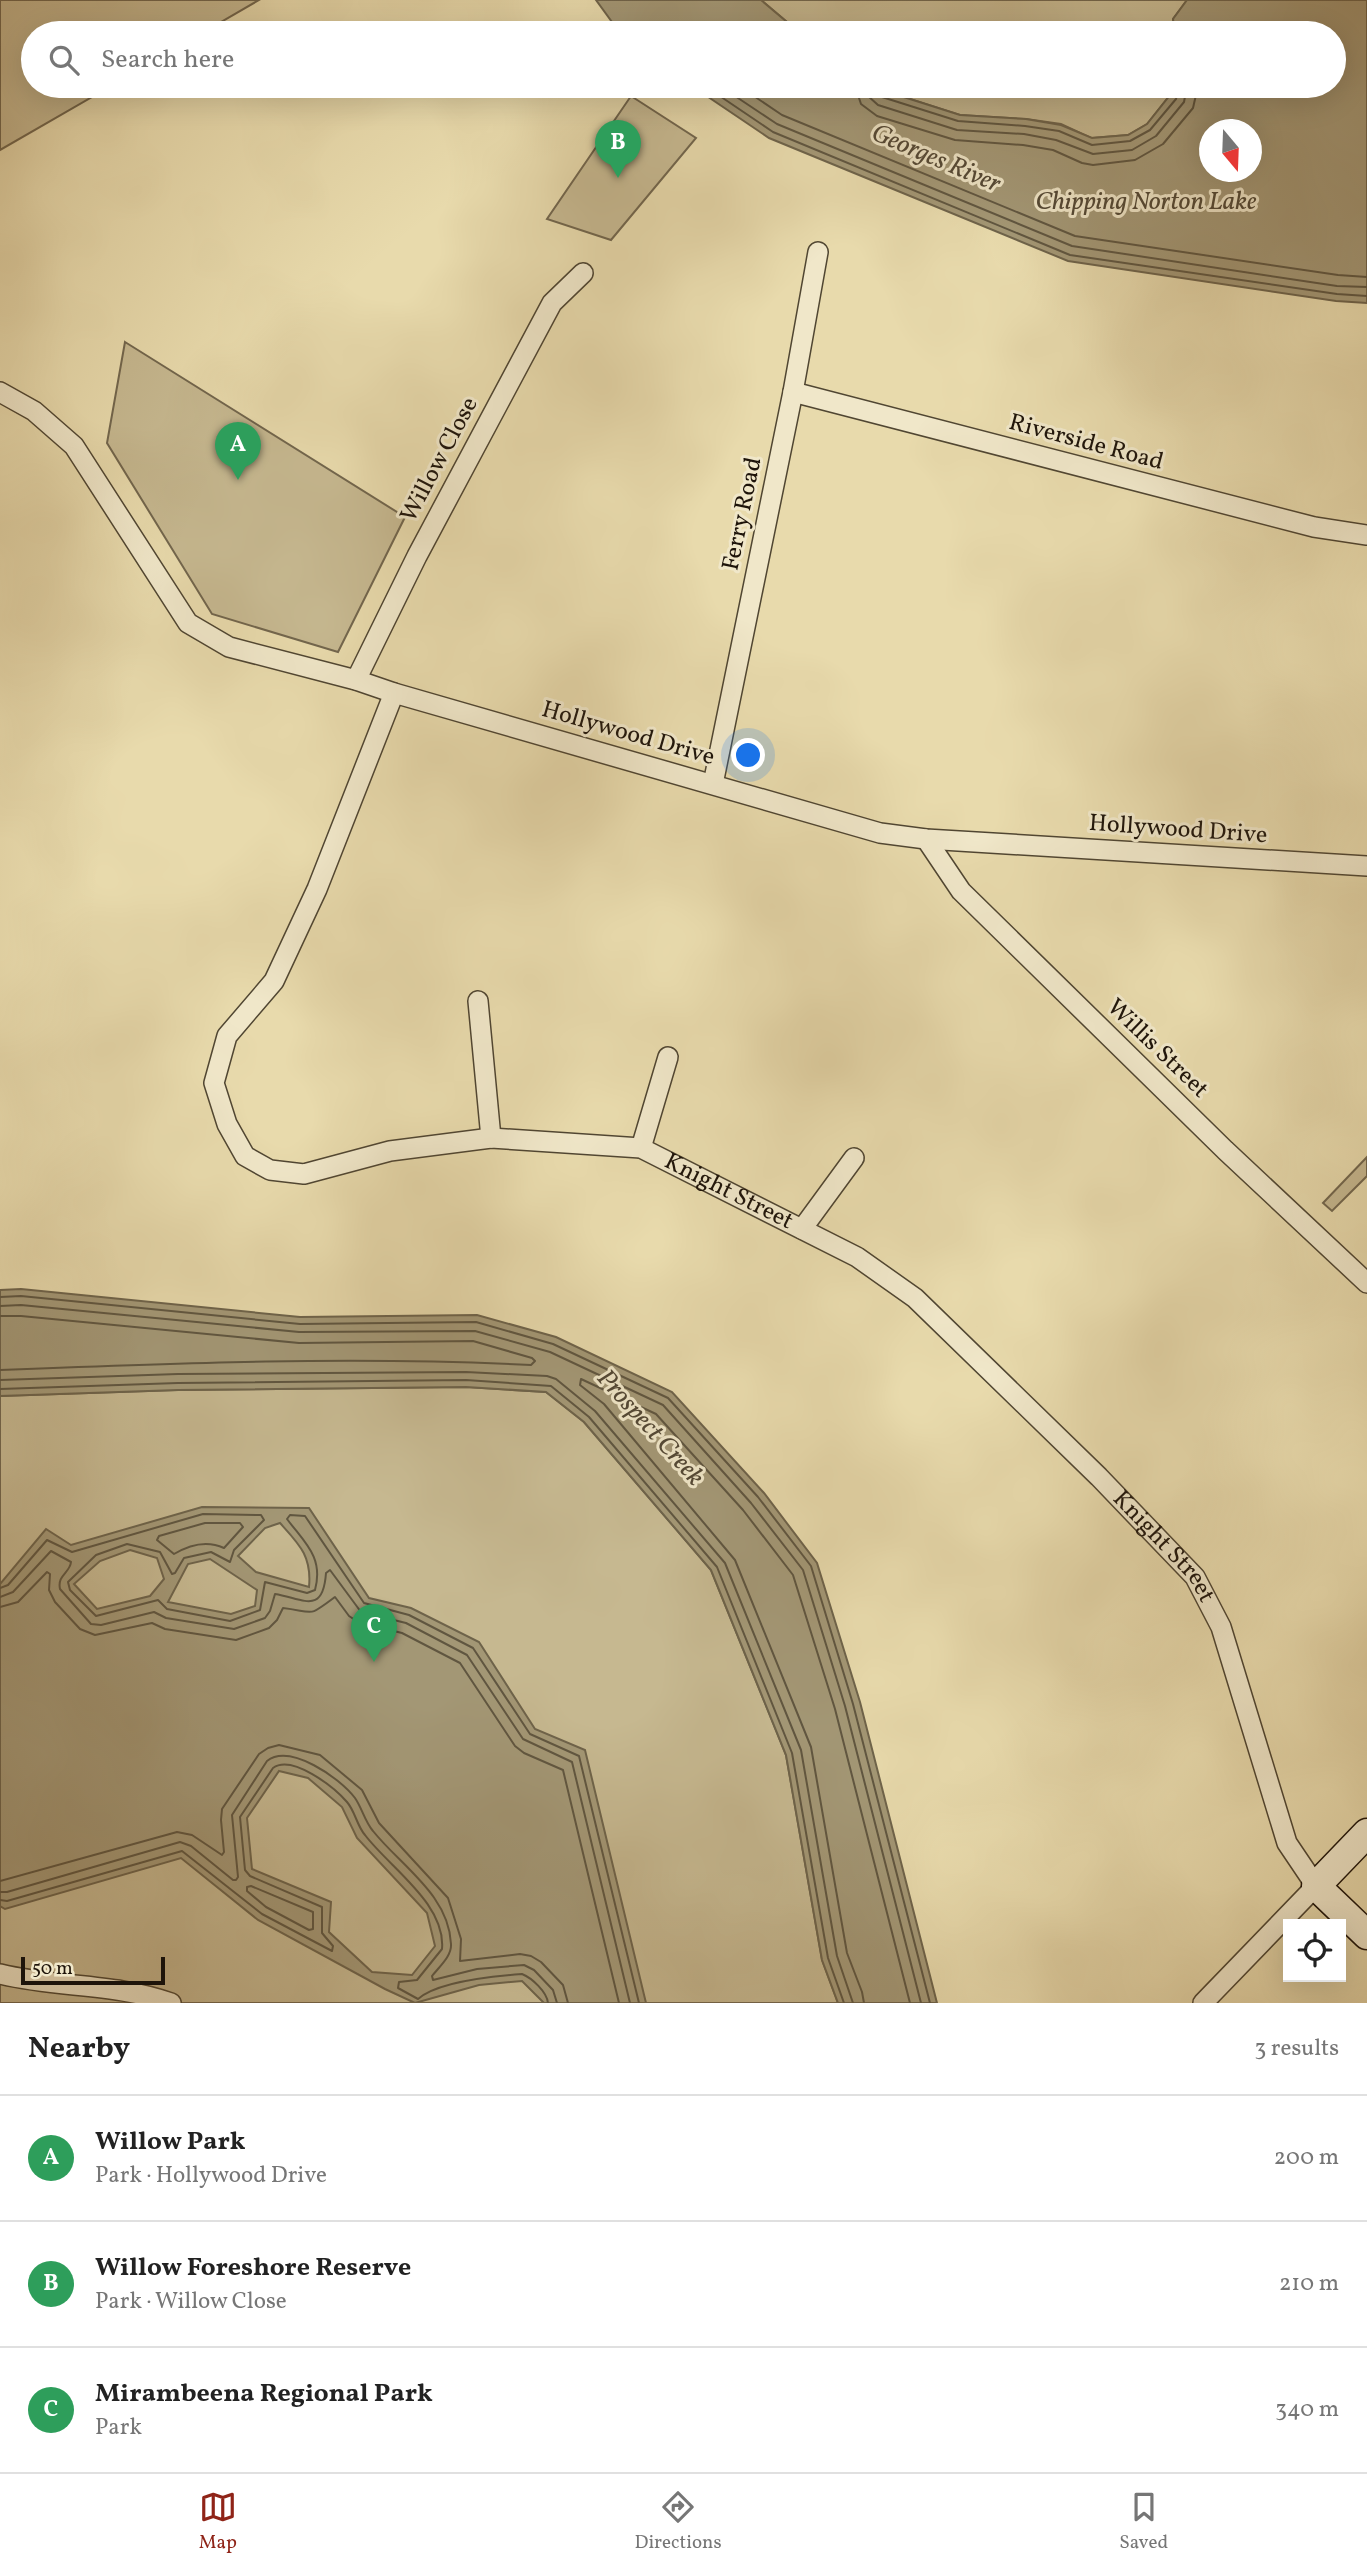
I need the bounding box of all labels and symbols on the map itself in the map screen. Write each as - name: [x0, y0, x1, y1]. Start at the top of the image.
- water label: Georges River: [866, 116, 1007, 203]
- north arrow: [1199, 119, 1262, 182]
- pin: B: [595, 120, 641, 178]
- water label: Chipping Norton Lake: [1035, 184, 1257, 220]
- street label: Willow Close: [393, 391, 487, 529]
- street label: Riverside Road: [1005, 406, 1167, 480]
- pin: A: [215, 422, 261, 480]
- street label: Ferry Road: [714, 454, 772, 574]
- street label: Hollywood Drive: [537, 693, 719, 775]
- your location: [731, 738, 765, 772]
- street label: Hollywood Drive: [1088, 807, 1268, 853]
- street label: Willis Street: [1098, 992, 1216, 1106]
- street label: Knight Street: [658, 1145, 799, 1239]
- water label: Prospect Creek: [588, 1362, 712, 1494]
- street label: Knight Street: [1104, 1483, 1223, 1609]
- pin: C: [351, 1604, 397, 1662]
- scale bar: [21, 1954, 164, 1986]

